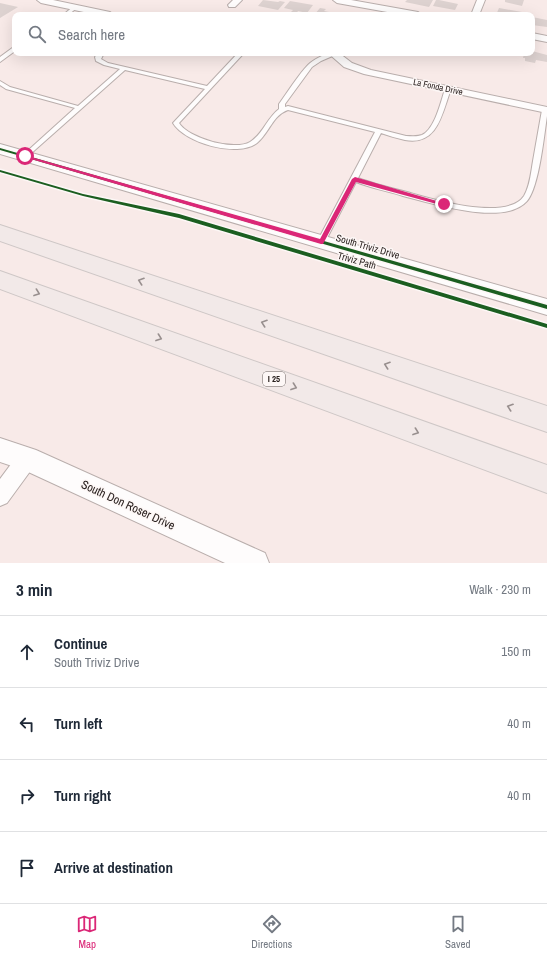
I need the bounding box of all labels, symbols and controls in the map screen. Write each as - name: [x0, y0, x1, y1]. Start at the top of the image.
- search box: [12, 12, 535, 56]
- icon: search: [26, 23, 48, 45]
- text: Search here: [58, 24, 125, 45]
- street label: La Fonda Drive: [412, 76, 464, 98]
- route start: [16, 147, 34, 165]
- route end: [435, 195, 453, 213]
- street label: South Triviz Drive: [335, 231, 402, 262]
- street label: Triviz Path: [336, 249, 378, 272]
- one-way arrow: [138, 277, 145, 285]
- one-way arrow: [33, 288, 40, 297]
- one-way arrow: [261, 319, 268, 327]
- one-way arrow: [155, 333, 162, 341]
- one-way arrow: [384, 361, 391, 369]
- road number: I 25: [263, 372, 285, 386]
- one-way arrow: [290, 382, 297, 391]
- one-way arrow: [507, 403, 514, 411]
- one-way arrow: [413, 427, 420, 435]
- street label: South Don Roser Drive: [79, 476, 177, 534]
- text: 3 min: [16, 578, 52, 601]
- text: Walk · 230 m: [469, 581, 531, 598]
- text: Continue: [54, 633, 107, 654]
- icon: ahead: [16, 641, 38, 663]
- text: 150 m: [501, 643, 531, 660]
- text: South Triviz Drive: [54, 654, 139, 671]
- icon: left: [16, 713, 38, 735]
- text: Turn left: [54, 713, 102, 734]
- text: 40 m: [507, 715, 531, 732]
- icon: right: [16, 785, 38, 807]
- text: Turn right: [54, 785, 111, 806]
- text: 40 m: [507, 787, 531, 804]
- icon: arrive: [16, 857, 38, 879]
- text: Arrive at destination: [54, 857, 173, 878]
- tab: Map: [76, 913, 98, 951]
- tab: Directions: [251, 913, 292, 951]
- tab: Saved: [445, 913, 471, 951]

